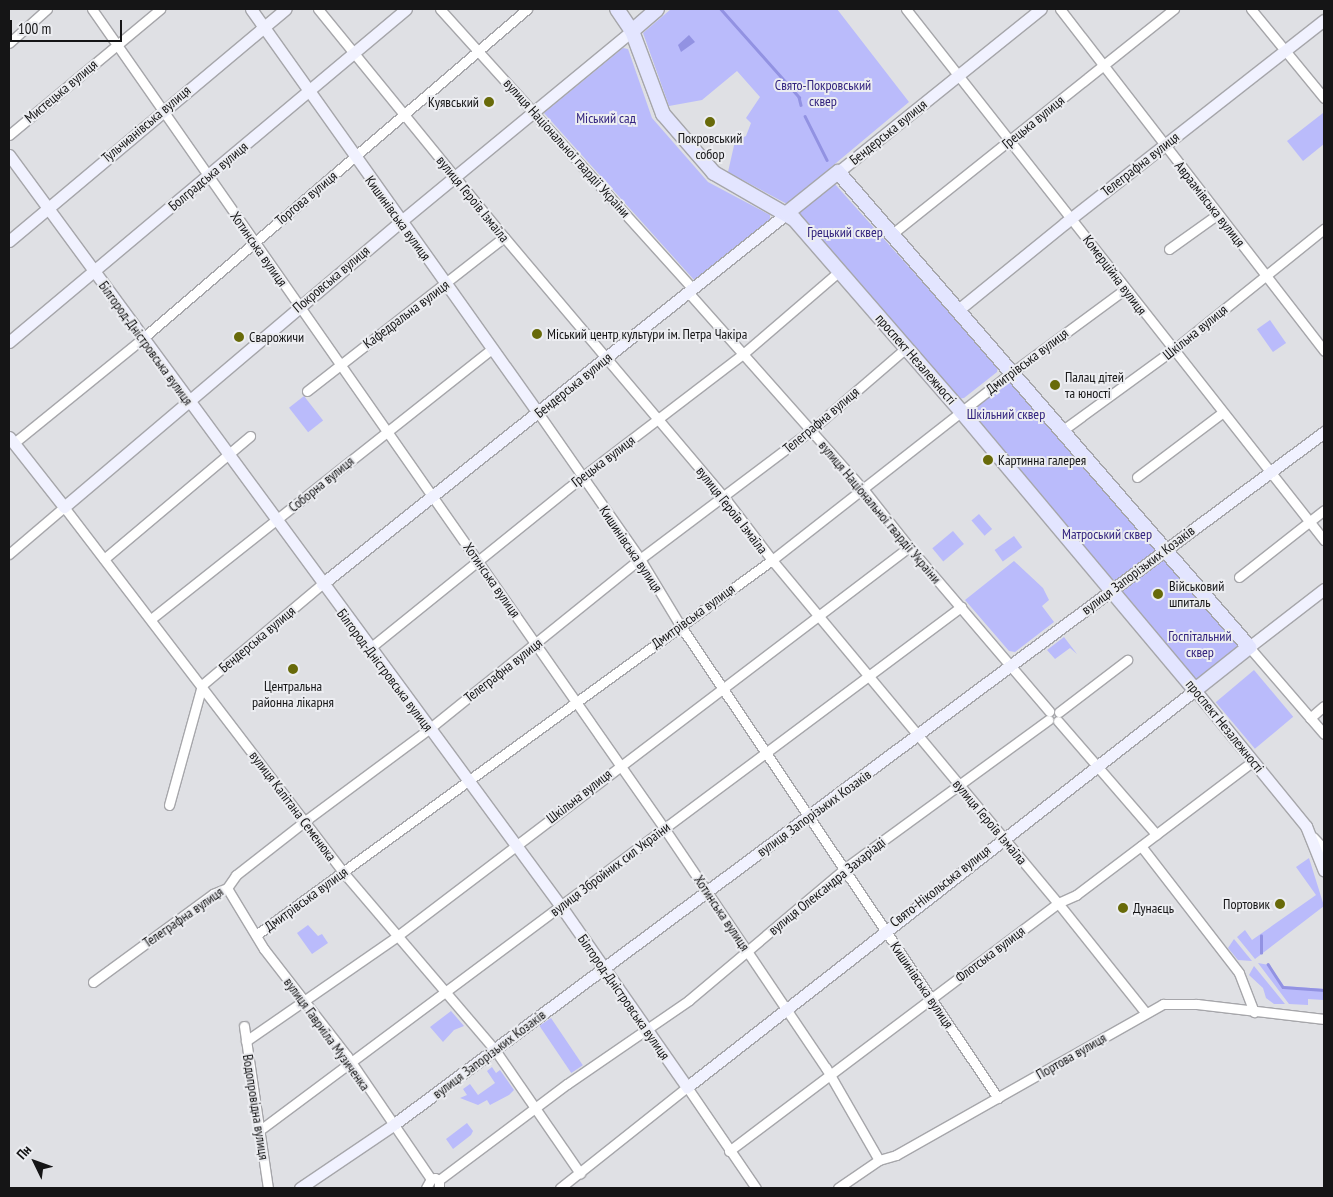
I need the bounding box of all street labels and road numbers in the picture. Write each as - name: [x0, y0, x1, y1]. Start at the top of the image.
- street label: Мистецька вулиця: [21, 56, 101, 126]
- street label: вулиця Національної гвардії України: [500, 75, 634, 221]
- street label: Тульчианівська вулиця: [98, 82, 194, 166]
- street label: Грецька вулиця: [998, 92, 1068, 152]
- street label: Бендерська вулиця: [846, 96, 930, 168]
- street label: Телеграфна вулиця: [1098, 128, 1182, 200]
- street label: Болградська вулиця: [165, 138, 251, 214]
- street label: вулиця Героїв Ізмаїла: [433, 152, 513, 246]
- street label: Авраамівська вулиця: [1171, 158, 1249, 250]
- street label: Торгова вулиця: [272, 167, 340, 229]
- street label: Кишинівська вулиця: [362, 172, 434, 264]
- street label: Хотинська вулиця: [227, 208, 291, 290]
- street label: Комерційна вулиця: [1080, 232, 1150, 318]
- street label: Покровська вулиця: [289, 242, 373, 316]
- street label: Кафедральна вулиця: [360, 276, 452, 352]
- street label: Білгород-Дністровська вулиця: [95, 278, 197, 408]
- street label: Шкільна вулиця: [1159, 301, 1231, 363]
- street label: проспект Незалежності: [872, 310, 960, 408]
- street label: Дмитрівська вулиця: [983, 325, 1071, 397]
- street label: Бендерська вулиця: [531, 349, 615, 421]
- street label: Телеграфна вулиця: [780, 383, 862, 457]
- street label: Грецька вулиця: [568, 432, 638, 490]
- street label: вулиця Національної гвардії України: [815, 437, 945, 587]
- street label: Соборна вулиця: [285, 453, 357, 515]
- street label: вулиця Героїв Ізмаїла: [693, 463, 771, 557]
- street label: Кишинівська вулиця: [596, 503, 666, 595]
- street label: вулиця Запорізьких Козаків: [1078, 522, 1198, 618]
- street label: Хотинська вулиця: [460, 539, 524, 621]
- street label: Дмитрівська вулиця: [648, 580, 738, 652]
- street label: Бендерська вулиця: [215, 602, 299, 676]
- street label: Білгород-Дністровська вулиця: [333, 605, 437, 735]
- street label: Телеграфна вулиця: [461, 634, 545, 706]
- street label: проспект Незалежності: [1182, 676, 1268, 776]
- street label: вулиця Капітана Семенюка: [246, 748, 340, 864]
- street label: Шкільна вулиця: [543, 765, 615, 827]
- street label: вулиця Запорізьких Козаків: [753, 766, 875, 860]
- street label: вулиця Героїв Ізмаїла: [949, 776, 1031, 868]
- street label: вулиця Збройних сил України: [546, 818, 674, 920]
- street label: вулиця Олександра Захаріаді: [765, 834, 889, 938]
- street label: Свято-Нікольська вулиця: [886, 841, 994, 931]
- street label: Дмитрівська вулиця: [261, 863, 351, 935]
- street label: Хотинська вулиця: [691, 872, 753, 954]
- street label: Телеграфна вулиця: [140, 883, 226, 951]
- street label: Флотська вулиця: [952, 922, 1028, 986]
- street label: Білгород-Дністровська вулиця: [574, 931, 674, 1063]
- street label: Кишинівська вулиця: [887, 939, 957, 1031]
- street label: вулиця Гавриїла Музиченка: [280, 974, 374, 1094]
- street label: вулиця Запорізьких Козаків: [429, 1006, 549, 1102]
- street label: Портова вулиця: [1033, 1029, 1109, 1083]
- street label: Водопровідна вулиця: [239, 1053, 273, 1161]

